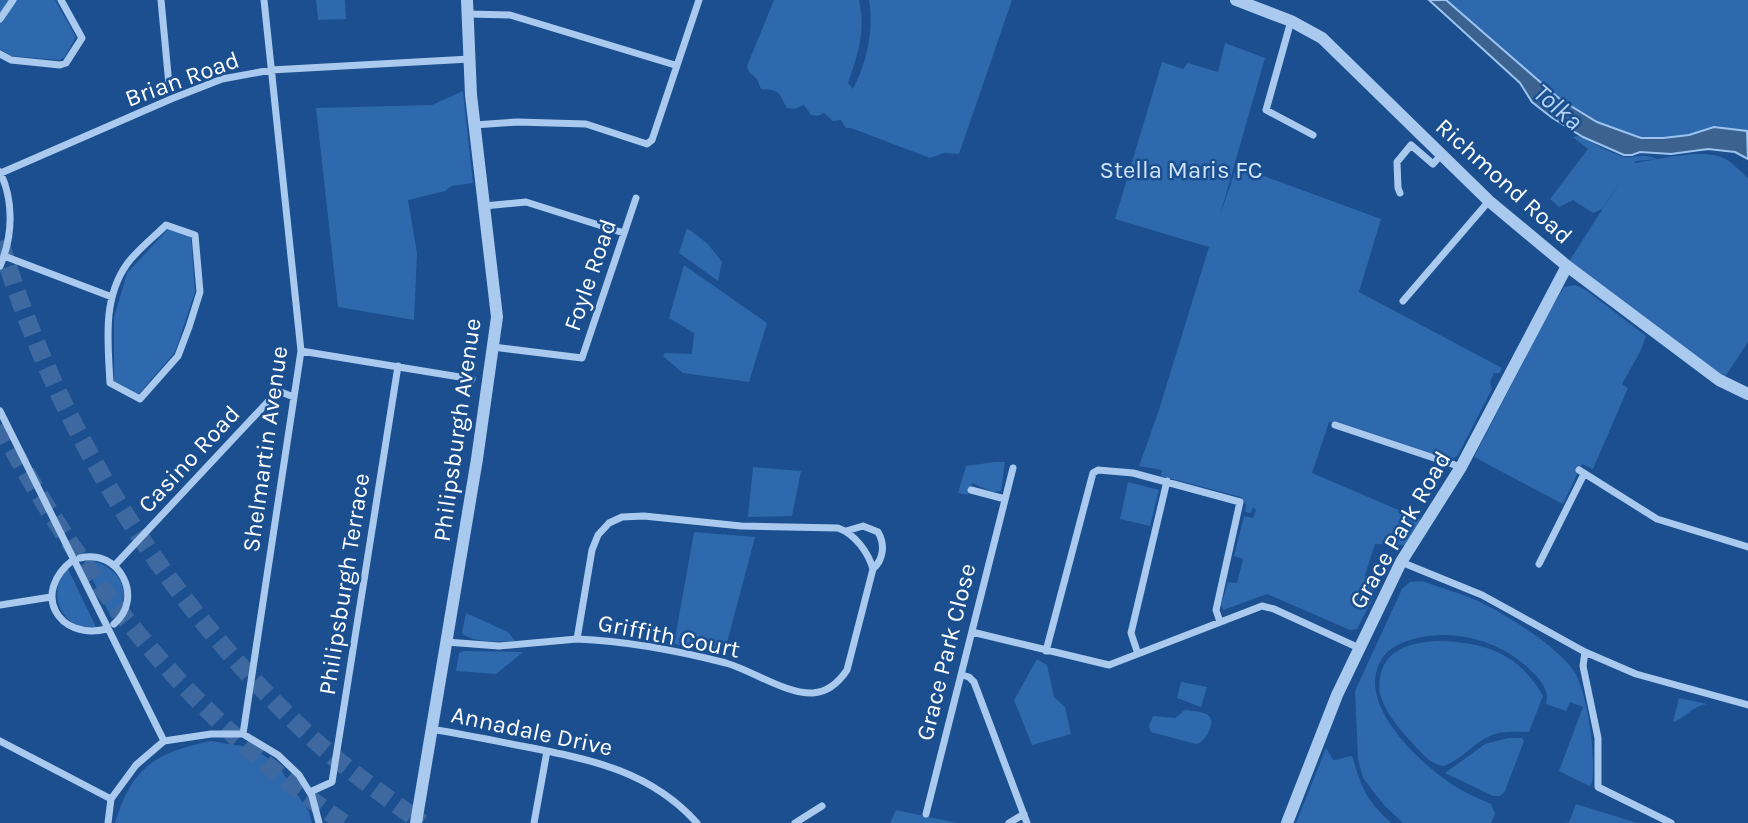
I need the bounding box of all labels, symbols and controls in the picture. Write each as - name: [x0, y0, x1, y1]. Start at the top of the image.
- street label: Brian Road: [121, 45, 243, 113]
- water label: Tolka: [1527, 77, 1589, 137]
- street label: Richmond Road: [1430, 112, 1578, 250]
- park label: Stella Maris FC: [1099, 156, 1263, 184]
- street label: Foyle Road: [558, 216, 622, 334]
- street label: Philipsburgh Avenue: [427, 317, 487, 543]
- street label: Shelmartin Avenue: [237, 344, 293, 554]
- street label: Casino Road: [132, 400, 246, 518]
- street label: Grace Park Road: [1344, 446, 1456, 614]
- street label: Philipsburgh Terrace: [313, 471, 375, 697]
- street label: Grace Park Close: [910, 560, 982, 744]
- street label: Griffith Court: [596, 609, 742, 663]
- street label: Annadale Drive: [449, 700, 615, 762]

